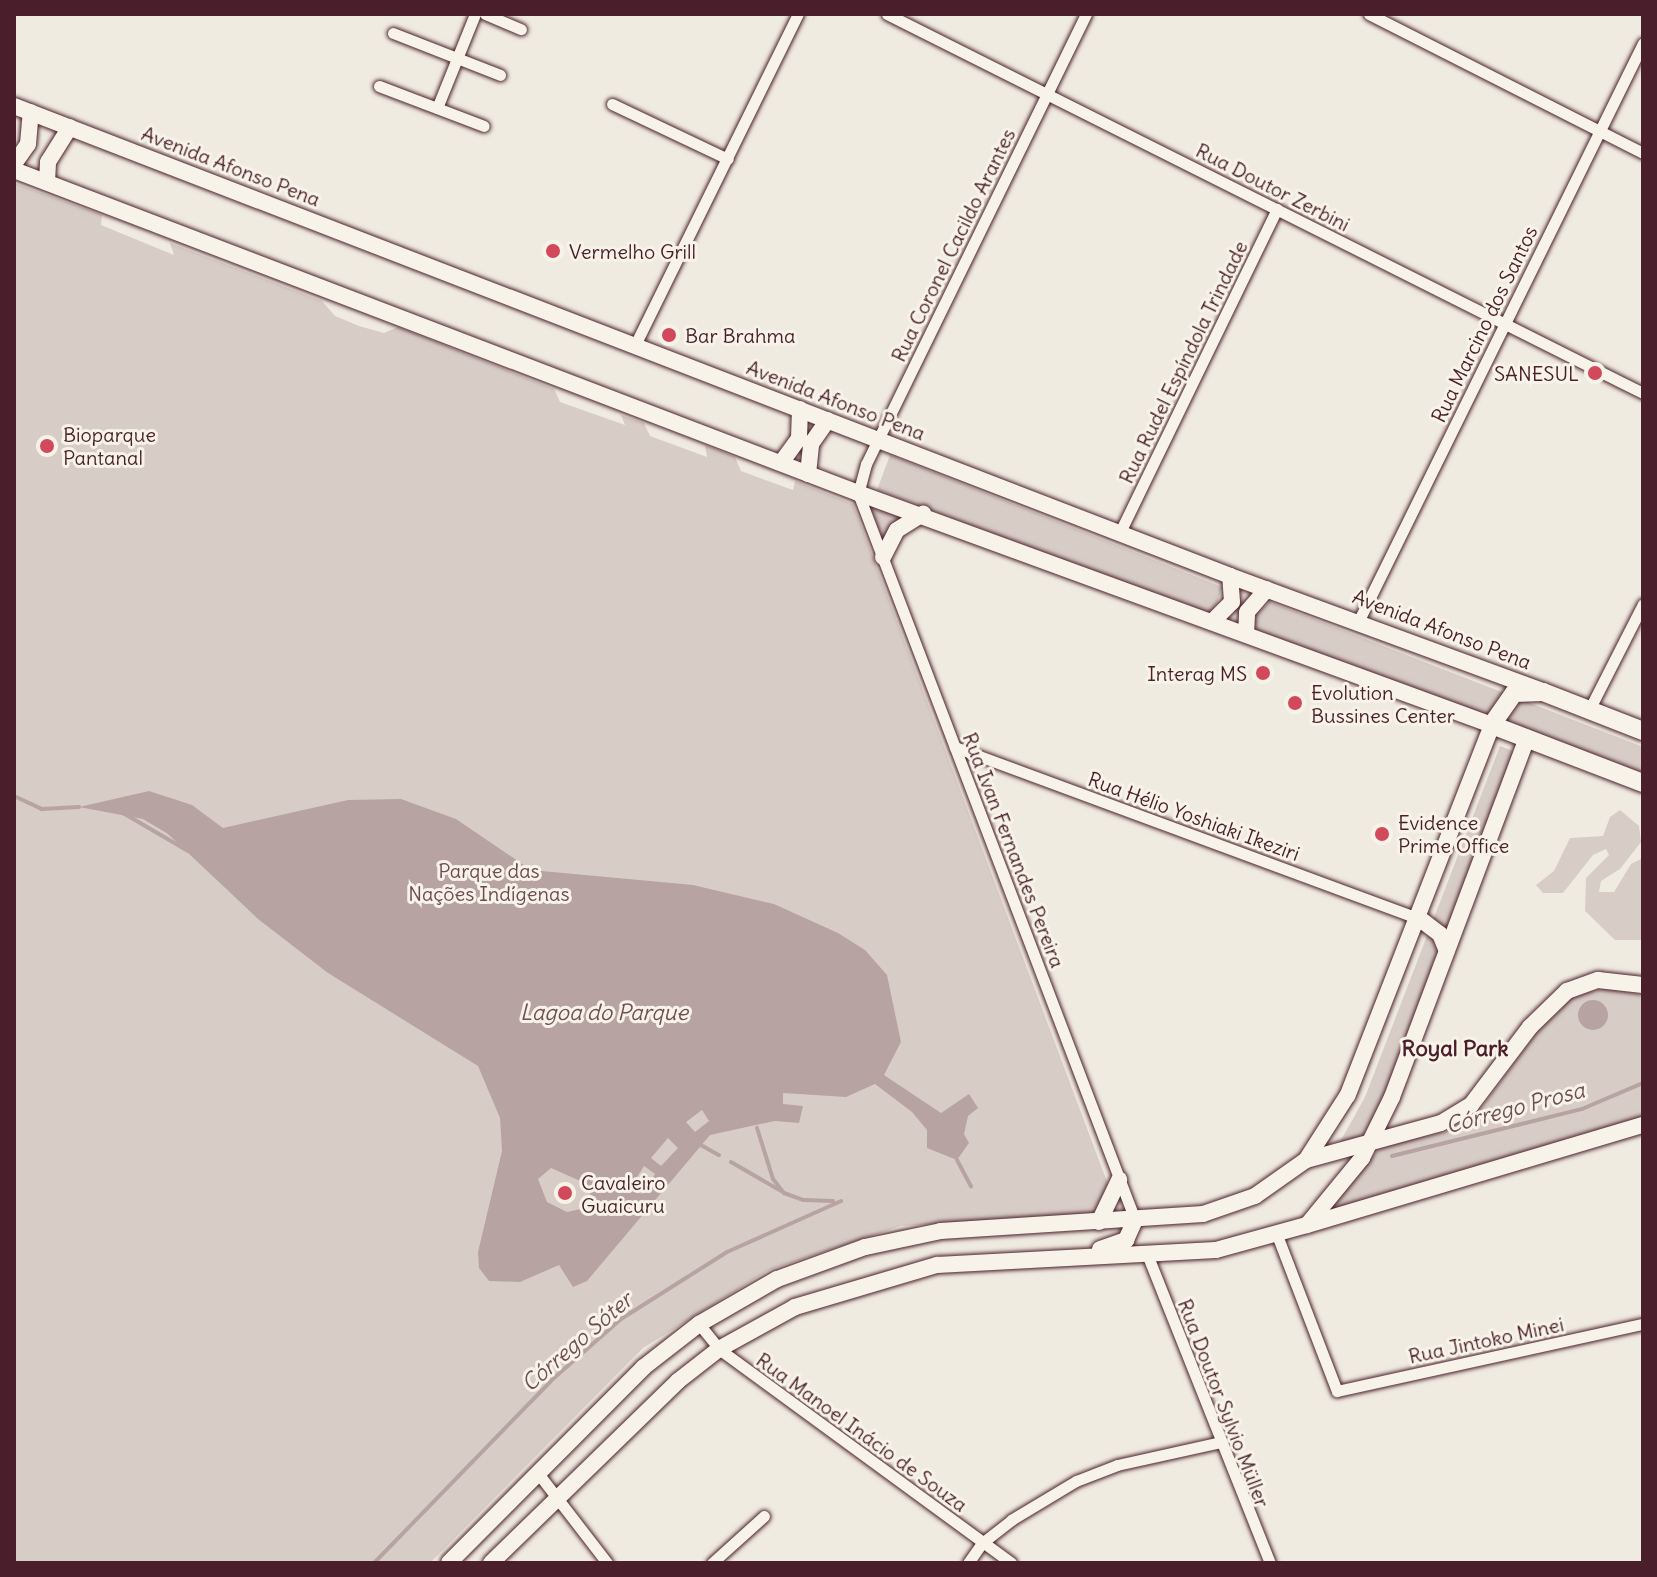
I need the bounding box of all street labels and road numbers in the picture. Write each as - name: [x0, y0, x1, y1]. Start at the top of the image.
- street label: Avenida Afonso Pena: [138, 121, 324, 211]
- street label: Rua Coronel Cacildo Arantes: [886, 124, 1020, 366]
- street label: Rua Doutor Zerbini: [1192, 138, 1354, 236]
- street label: Rua Marcino dos Santos: [1426, 222, 1542, 426]
- street label: Rua Rudel Espíndola Trindade: [1114, 237, 1252, 487]
- street label: Avenida Afonso Pena: [743, 355, 929, 445]
- street label: Avenida Afonso Pena: [1349, 584, 1535, 674]
- street label: Rua Ivan Fernandes Pereira: [958, 729, 1070, 971]
- street label: Rua Hélio Yoshiaki Ikeziri: [1085, 766, 1303, 866]
- street label: Rua Doutor Sylvio Müller: [1173, 1295, 1275, 1511]
- street label: Rua Jintoko Minei: [1406, 1312, 1566, 1368]
- street label: Rua Manoel Inácio de Souza: [752, 1347, 972, 1517]

